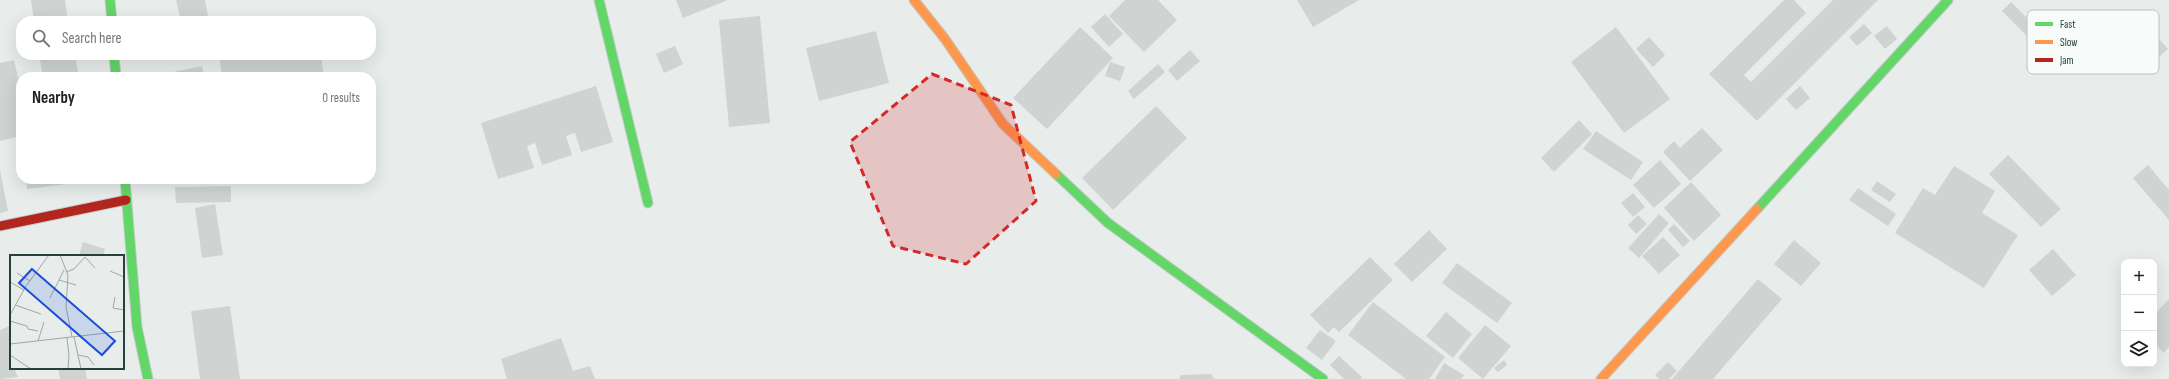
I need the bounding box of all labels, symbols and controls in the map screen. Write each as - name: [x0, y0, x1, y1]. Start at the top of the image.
- legend: [2027, 10, 2159, 74]
- search box: [16, 16, 376, 60]
- text: Fast: [2060, 18, 2076, 31]
- icon: search: [30, 27, 52, 49]
- text: Search here: [62, 29, 122, 48]
- text: Slow: [2060, 36, 2077, 49]
- text: Jam: [2059, 54, 2074, 67]
- text: Nearby: [32, 88, 75, 108]
- text: 0 results: [322, 90, 360, 106]
- inset map: [10, 255, 124, 369]
- map controls: [2121, 259, 2157, 367]
- button: +: [2121, 259, 2157, 295]
- button: −: [2121, 295, 2157, 331]
- button: layers: [2121, 331, 2157, 367]

